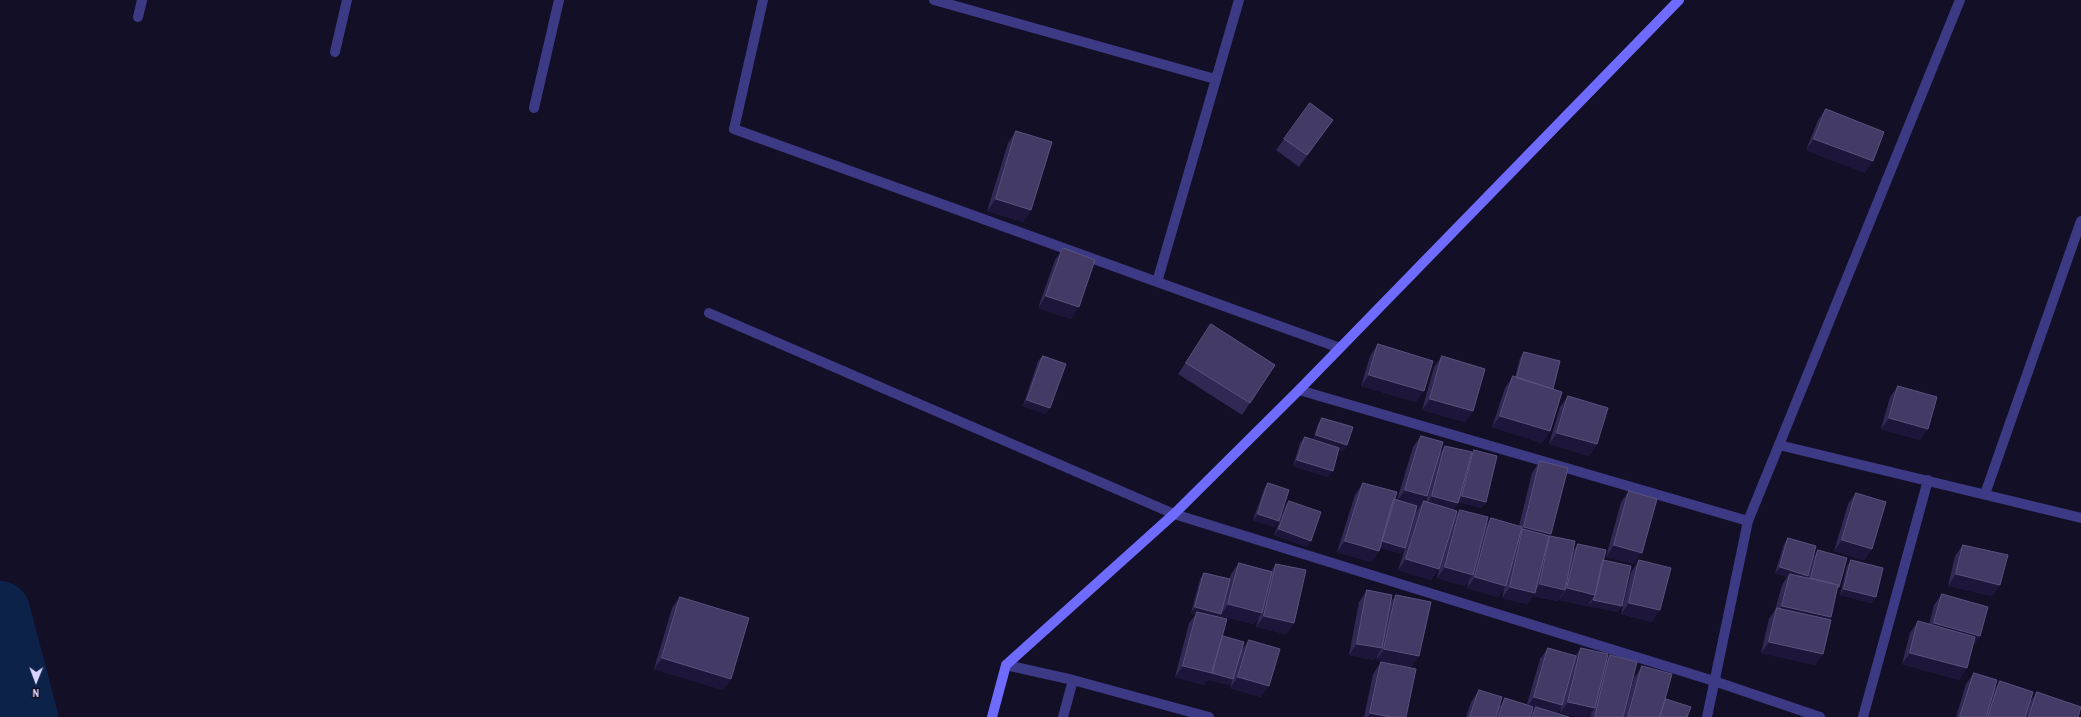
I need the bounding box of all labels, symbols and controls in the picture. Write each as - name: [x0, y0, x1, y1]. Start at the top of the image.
- north arrow: [16, 661, 56, 701]
- text: N: [32, 686, 39, 700]

